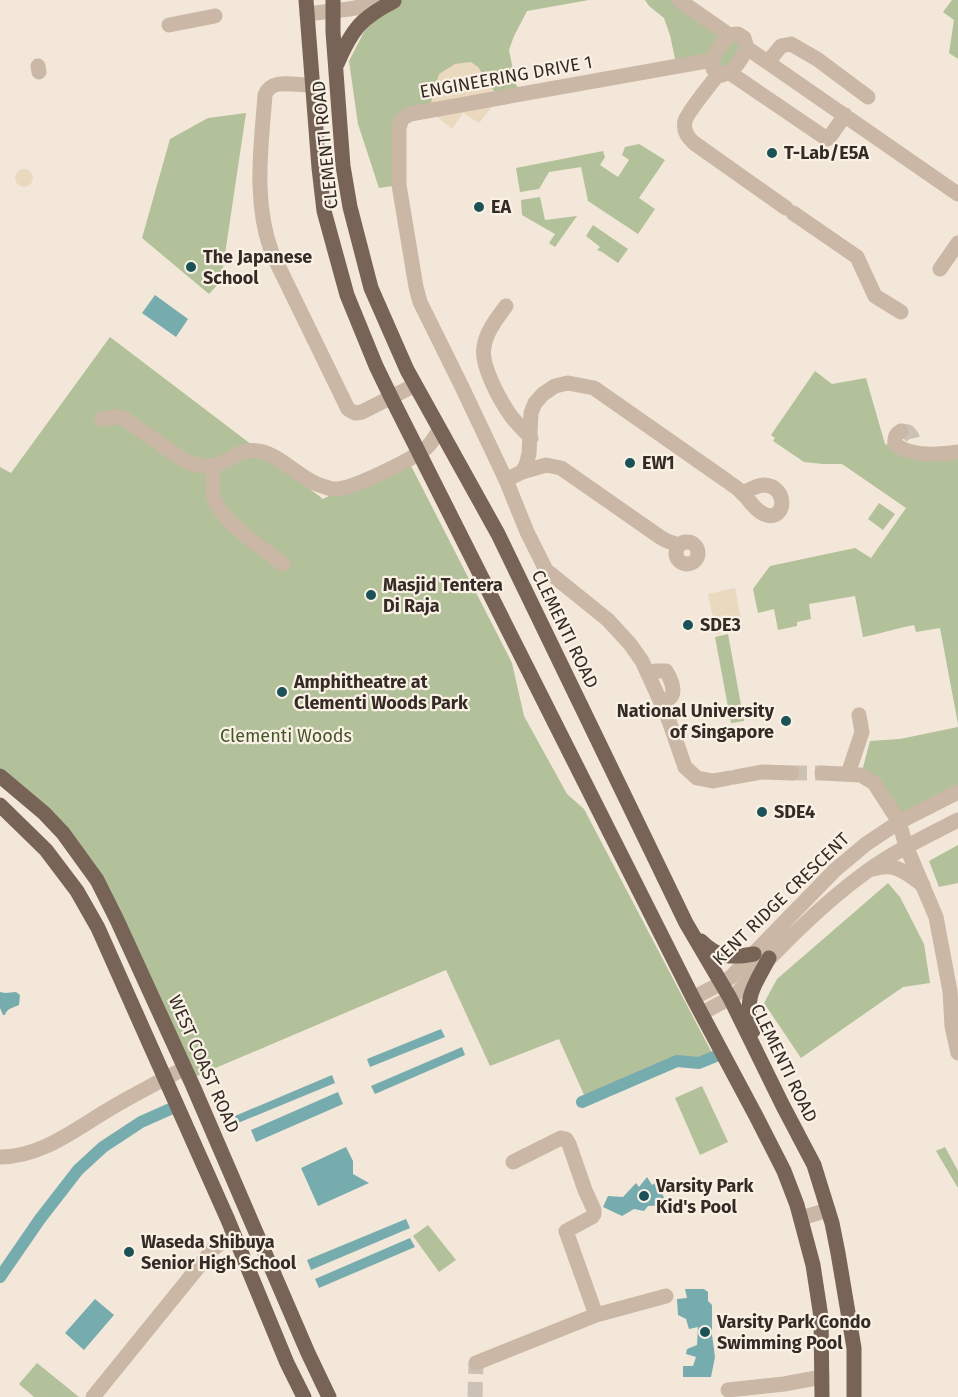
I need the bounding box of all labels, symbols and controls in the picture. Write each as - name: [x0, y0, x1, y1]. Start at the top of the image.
- street label: ENGINEERING DRIVE 1: [418, 51, 594, 103]
- street label: CLEMENTI ROAD: [307, 80, 343, 210]
- place label: T-Lab/E5A: [784, 142, 869, 164]
- marker: T-Lab/E5A: [765, 146, 779, 160]
- place label: EA: [491, 196, 511, 218]
- marker: EA: [472, 200, 486, 214]
- place label: The Japanese School: [203, 246, 312, 289]
- marker: The Japanese School: [184, 260, 198, 274]
- place label: EW1: [642, 452, 675, 474]
- marker: EW1: [623, 456, 637, 470]
- street label: CLEMENTI ROAD: [527, 566, 603, 692]
- place label: Masjid Tentera Di Raja: [383, 574, 503, 617]
- marker: Masjid Tentera Di Raja: [364, 588, 378, 602]
- place label: SDE3: [700, 614, 741, 636]
- marker: SDE3: [681, 618, 695, 632]
- place label: Amphitheatre at Clementi Woods Park: [293, 671, 469, 714]
- marker: Amphitheatre at Clementi Woods Park: [275, 685, 289, 699]
- place label: National University of Singapore: [617, 700, 775, 743]
- marker: National University of Singapore: [779, 714, 793, 728]
- park label: Clementi Woods: [220, 725, 352, 747]
- place label: SDE4: [774, 801, 815, 823]
- marker: SDE4: [755, 805, 769, 819]
- street label: KENT RIDGE CRESCENT: [708, 828, 854, 970]
- street label: WEST COAST ROAD: [164, 992, 244, 1136]
- street label: CLEMENTI ROAD: [746, 1000, 822, 1126]
- place label: Varsity Park Kid's Pool: [655, 1175, 755, 1218]
- marker: Varsity Park Kid's Pool: [637, 1189, 651, 1203]
- place label: Waseda Shibuya Senior High School: [141, 1231, 297, 1274]
- marker: Waseda Shibuya Senior High School: [122, 1245, 136, 1259]
- place label: Varsity Park Condo Swimming Pool: [716, 1311, 871, 1354]
- marker: Varsity Park Condo Swimming Pool: [698, 1325, 712, 1339]

